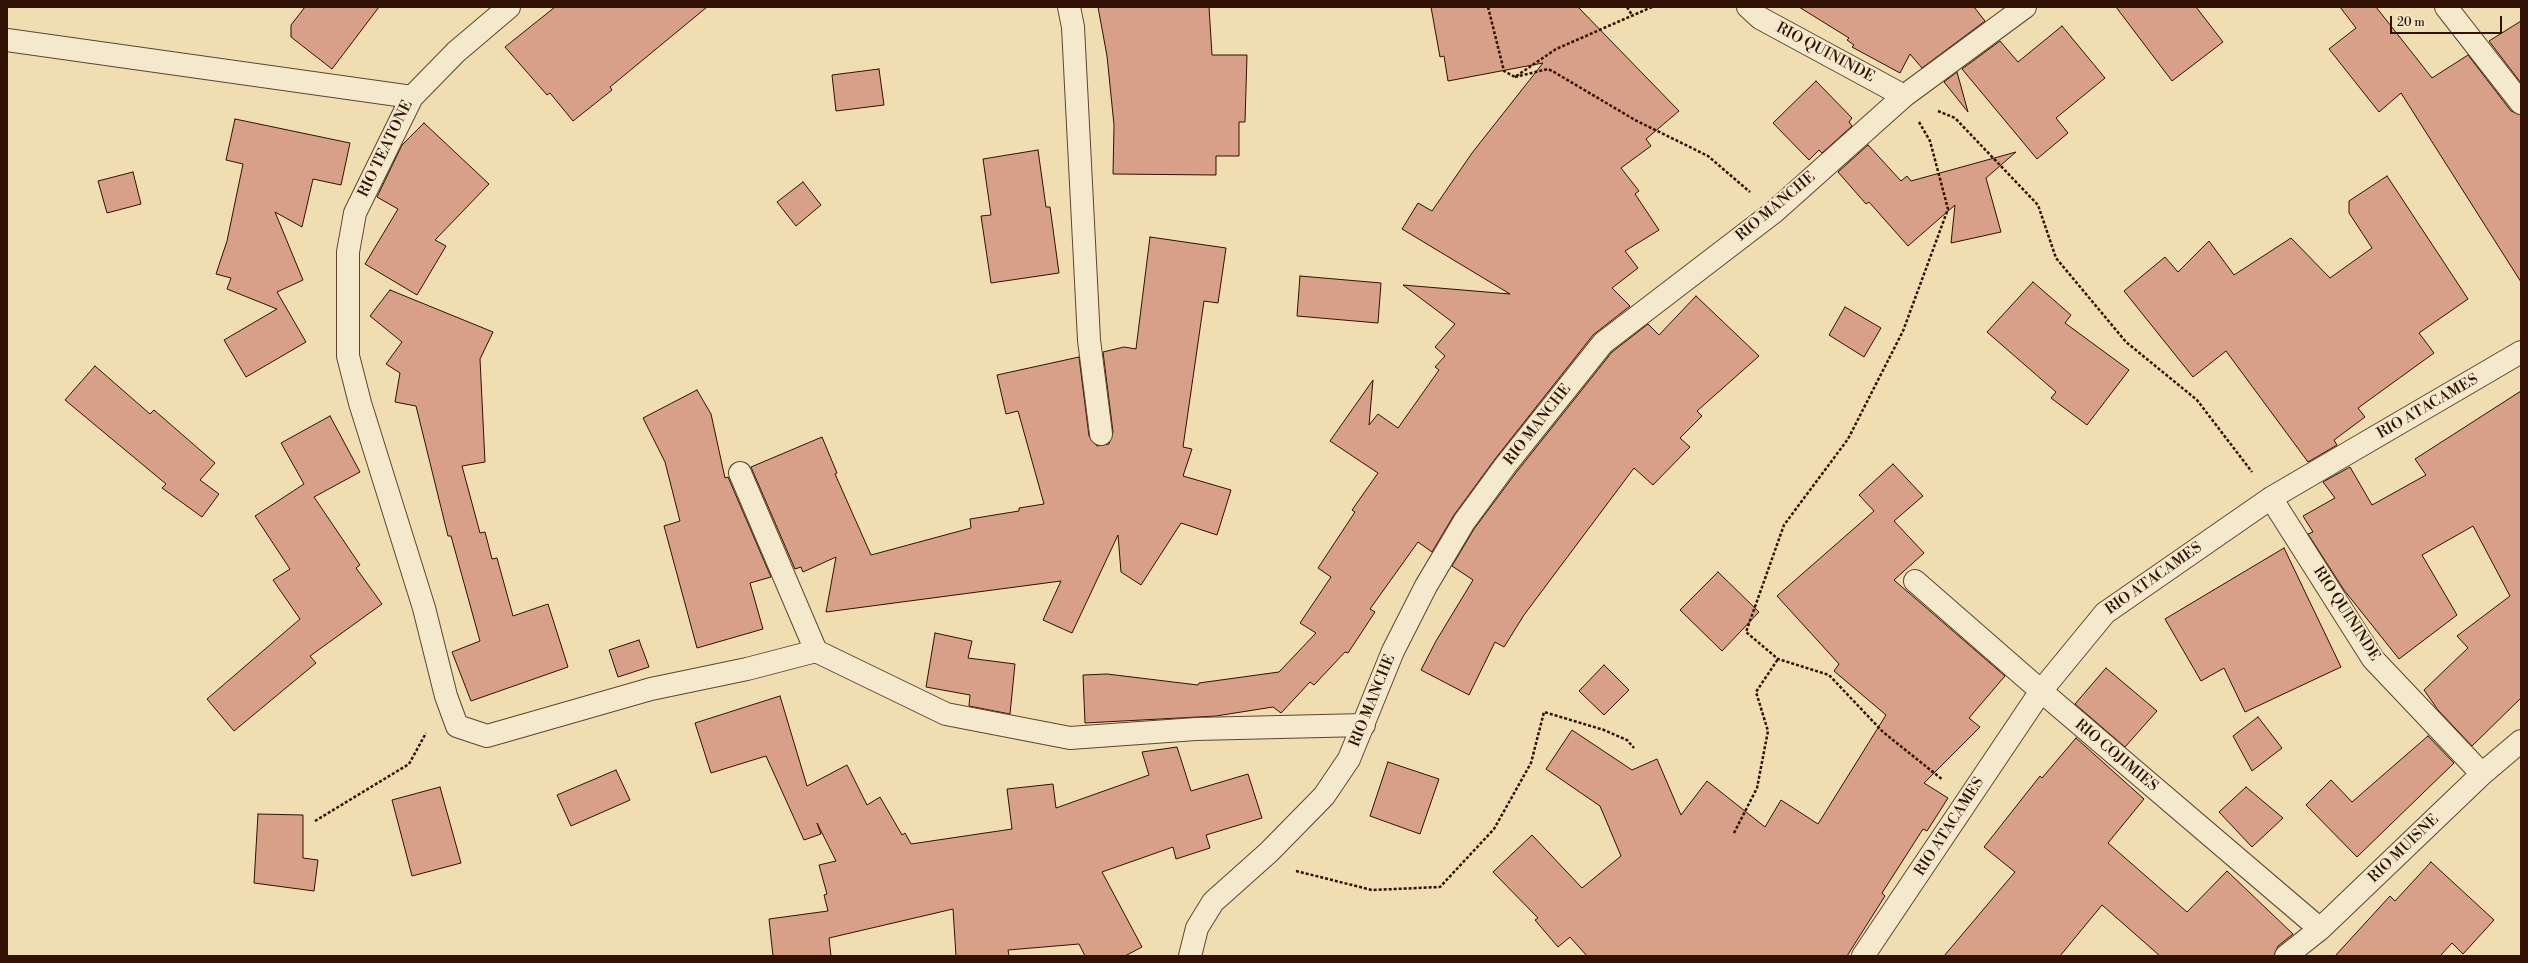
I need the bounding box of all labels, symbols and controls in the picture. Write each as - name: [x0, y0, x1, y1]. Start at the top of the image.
- scale bar: [2392, 8, 2504, 34]
- text: 20 m: [2397, 15, 2425, 30]
- street label: RIO QUININDE: [1773, 19, 1877, 87]
- street label: RIO TEATONE: [355, 98, 417, 200]
- street label: RIO MANCHE: [1733, 169, 1819, 245]
- street label: RIO ATACAMES: [2374, 371, 2482, 443]
- street label: RIO MANCHE: [1501, 381, 1575, 469]
- street label: RIO ATACAMES: [2102, 539, 2206, 619]
- street label: RIO QUININDE: [2309, 563, 2383, 665]
- street label: RIO MANCHE: [1346, 652, 1400, 750]
- street label: RIO COJIMIES: [2071, 716, 2161, 796]
- street label: RIO ATACAMES: [1911, 774, 1989, 880]
- street label: RIO MUISNE: [2365, 811, 2443, 887]

